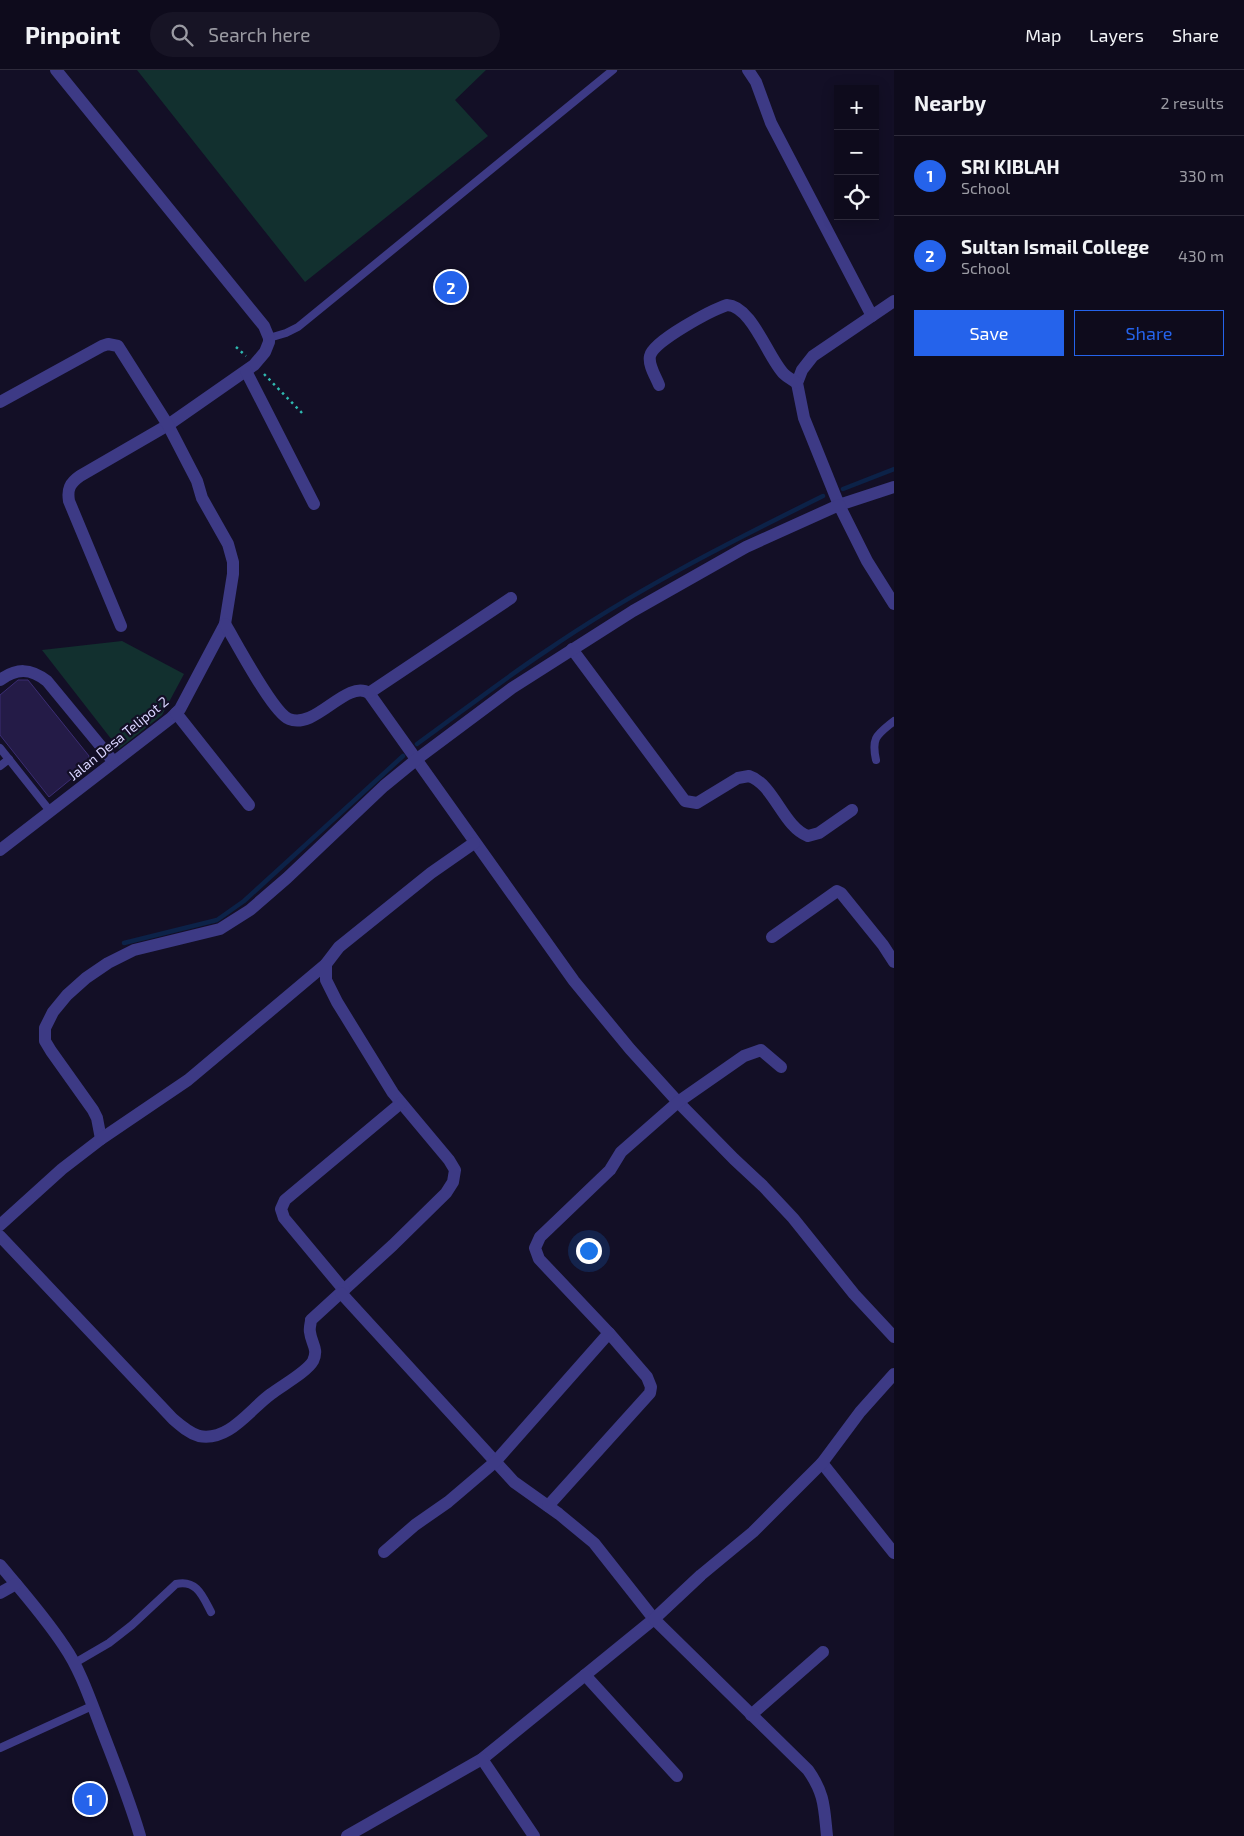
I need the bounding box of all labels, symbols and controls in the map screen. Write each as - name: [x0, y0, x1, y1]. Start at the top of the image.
- search box: [150, 12, 500, 57]
- text: Pinpoint: [25, 20, 120, 49]
- icon: search: [168, 21, 196, 49]
- text: Search here: [208, 23, 310, 46]
- text: Map: [1025, 24, 1061, 46]
- text: Layers: [1089, 24, 1144, 46]
- text: Share: [1172, 24, 1219, 46]
- map controls: [834, 85, 879, 220]
- button: +: [834, 85, 879, 130]
- text: Nearby: [914, 90, 986, 115]
- text: 2 results: [1161, 93, 1224, 112]
- button: −: [834, 130, 879, 175]
- text: SRI KIBLAH: [961, 155, 1060, 178]
- text: 1: [927, 166, 933, 185]
- text: 330 m: [1179, 166, 1224, 185]
- button: locate: [834, 175, 879, 220]
- text: School: [961, 178, 1010, 197]
- text: Sultan Ismail College: [961, 235, 1149, 258]
- text: 2: [925, 246, 935, 265]
- text: 430 m: [1178, 246, 1224, 265]
- text: School: [961, 258, 1010, 277]
- pin: 2: [435, 268, 467, 306]
- button: Save: [914, 310, 1064, 356]
- button: Share: [1074, 310, 1224, 356]
- street label: Jalan Desa Telipot 2: [64, 692, 172, 784]
- your location: [576, 1238, 602, 1264]
- pin: 1: [74, 1780, 106, 1818]

